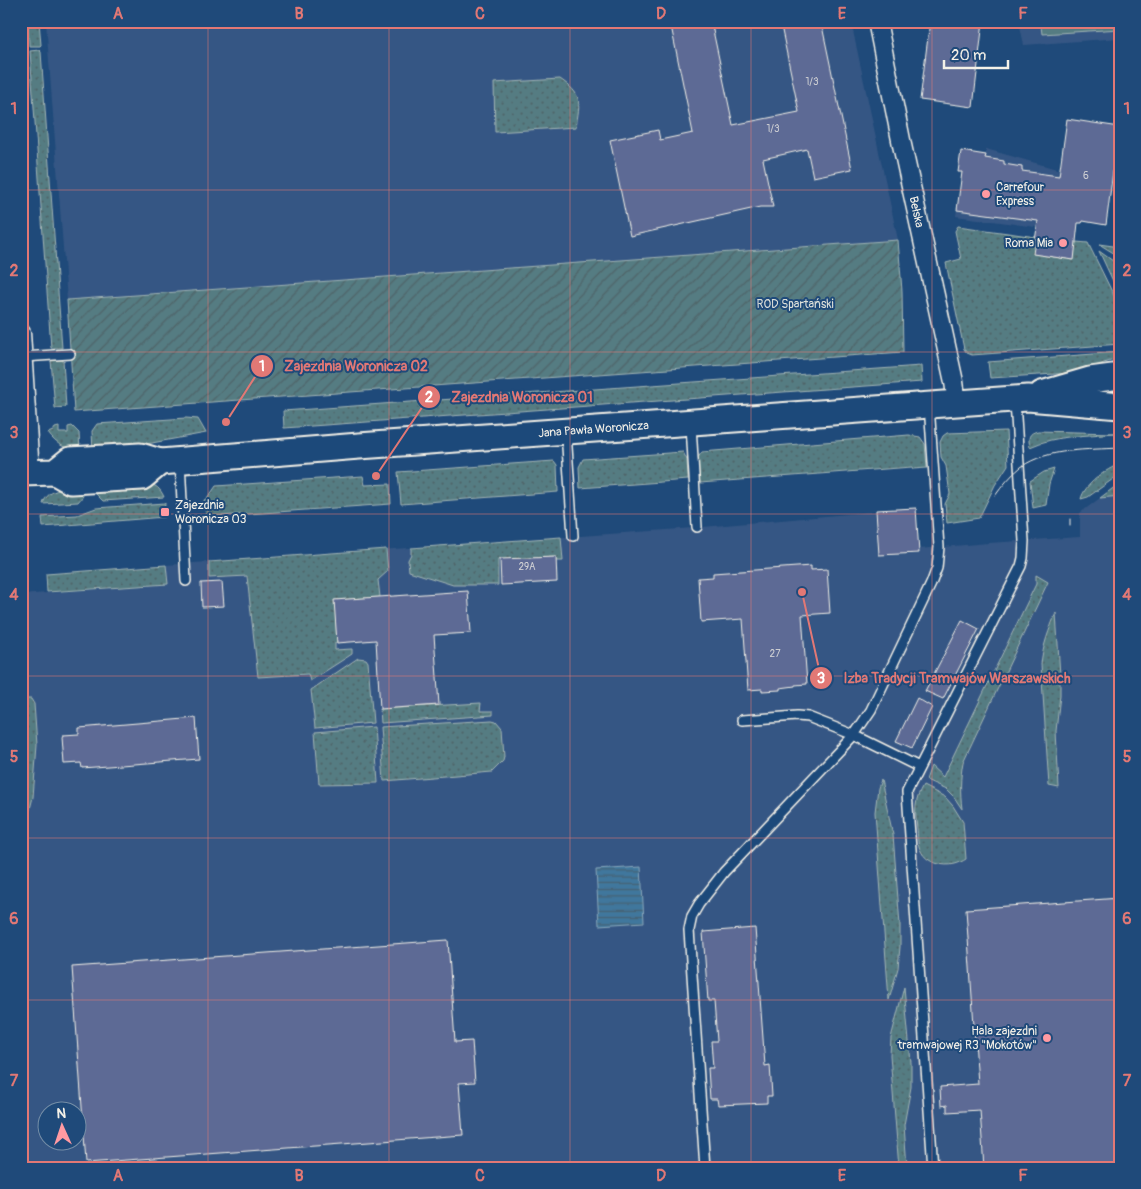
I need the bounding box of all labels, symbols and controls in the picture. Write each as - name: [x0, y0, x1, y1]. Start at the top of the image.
- text: A: [113, 4, 124, 24]
- text: B: [294, 4, 304, 24]
- text: C: [475, 4, 485, 24]
- text: D: [656, 4, 666, 24]
- text: E: [838, 4, 847, 24]
- text: F: [1018, 4, 1028, 24]
- scale bar: [944, 38, 1007, 70]
- text: 20 m: [951, 46, 986, 65]
- house number: 1/3: [805, 76, 819, 88]
- text: 1: [11, 99, 17, 119]
- text: 1: [1124, 99, 1130, 119]
- house number: 1/3: [766, 123, 780, 135]
- house number: 6: [1083, 170, 1089, 182]
- place label: Carrefour Express: [996, 180, 1045, 209]
- marker: Carrefour Express: [980, 188, 992, 200]
- street label: Bełska: [905, 195, 927, 229]
- place label: Roma Mia: [1005, 236, 1053, 251]
- marker: Roma Mia: [1057, 237, 1069, 249]
- text: 2: [10, 261, 19, 281]
- text: 2: [1123, 261, 1132, 281]
- park label: ROD Spartański: [756, 297, 834, 312]
- callout: Zajezdnia Woronicza 02: [249, 352, 438, 381]
- text: 1: [259, 357, 265, 376]
- text: Zajezdnia Woronicza 02: [284, 358, 428, 375]
- callout: Zajezdnia Woronicza 01: [417, 382, 603, 411]
- text: 2: [425, 388, 433, 407]
- text: Zajezdnia Woronicza 01: [451, 389, 593, 406]
- street label: Jana Pawła Woronicza: [538, 418, 650, 441]
- text: 3: [10, 423, 19, 443]
- text: 3: [1123, 423, 1132, 443]
- place label: Zajezdnia Woronicza 03: [175, 498, 247, 527]
- marker: Zajezdnia Woronicza 03: [159, 506, 171, 518]
- house number: 29A: [518, 561, 536, 573]
- text: 4: [9, 585, 19, 605]
- text: 4: [1122, 585, 1132, 605]
- house number: 27: [770, 648, 781, 660]
- callout: Izba Tradycji Tramwajów Warszawskich: [809, 663, 1081, 692]
- text: 3: [817, 669, 825, 688]
- text: Izba Tradycji Tramwajów Warszawskich: [843, 670, 1071, 687]
- text: 5: [10, 747, 19, 767]
- text: 5: [1123, 747, 1132, 767]
- text: 6: [9, 909, 19, 929]
- text: 6: [1122, 909, 1132, 929]
- place label: Hala zajezdni tramwajowej R3 "Mokotów": [896, 1024, 1037, 1053]
- marker: Hala zajezdni tramwajowej R3 "Mokotów": [1041, 1032, 1053, 1044]
- text: 7: [10, 1071, 19, 1091]
- text: 7: [1123, 1071, 1132, 1091]
- north arrow: [38, 1102, 88, 1152]
- text: N: [56, 1105, 67, 1122]
- text: A: [113, 1166, 124, 1186]
- text: B: [294, 1166, 304, 1186]
- text: C: [475, 1166, 485, 1186]
- text: D: [656, 1166, 666, 1186]
- text: E: [838, 1166, 847, 1186]
- text: F: [1018, 1166, 1028, 1186]

